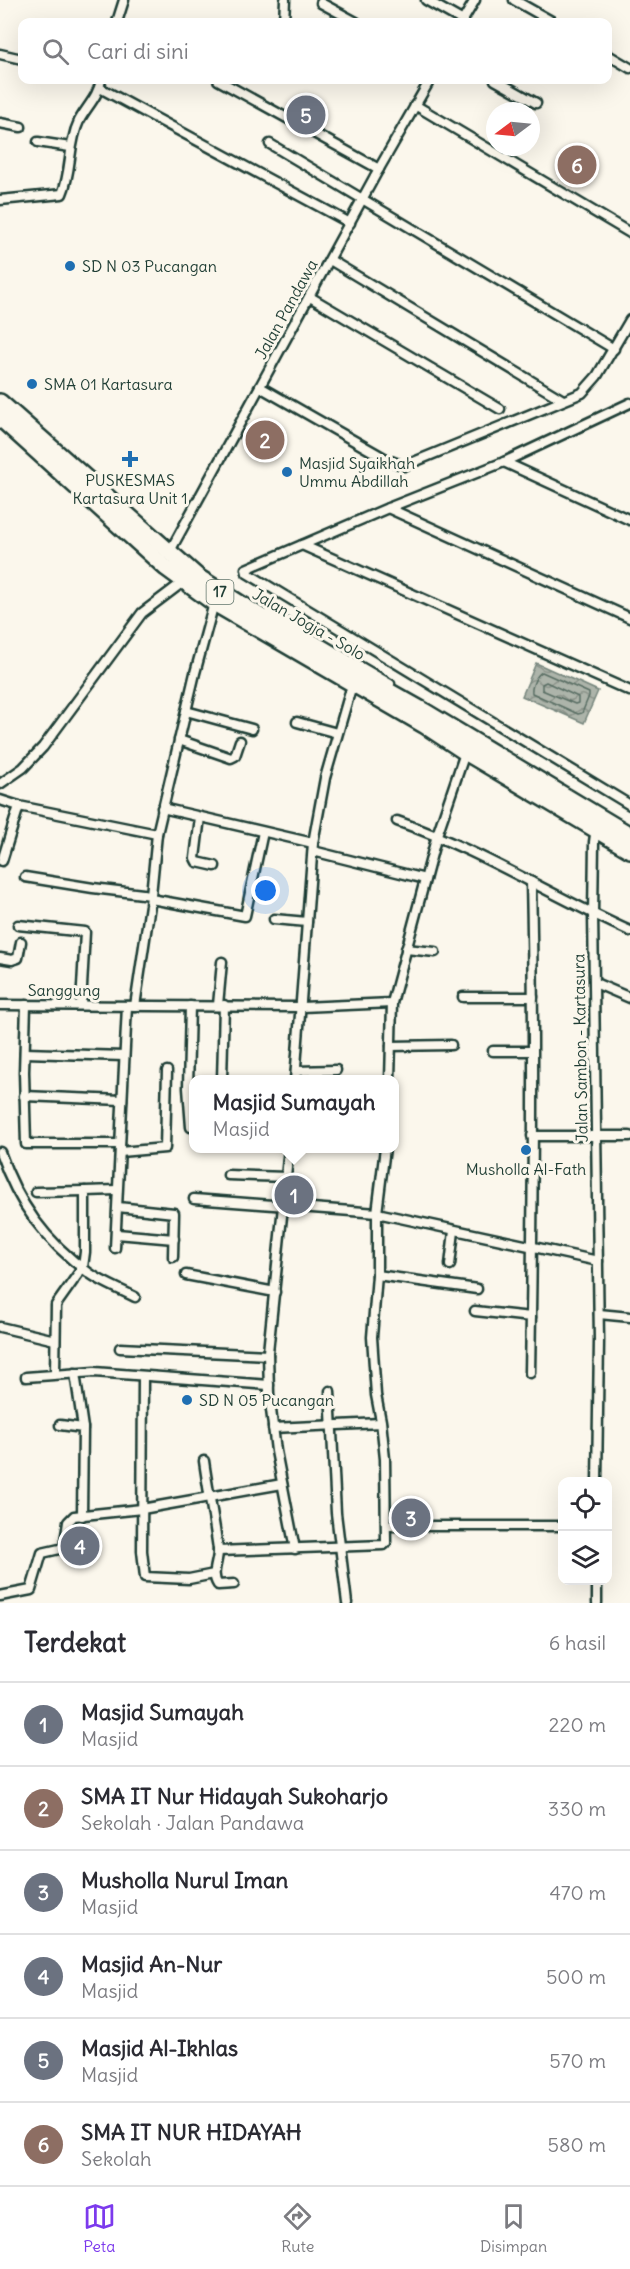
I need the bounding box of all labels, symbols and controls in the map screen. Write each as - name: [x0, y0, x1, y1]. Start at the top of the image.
- search box: [18, 18, 612, 84]
- icon: search: [39, 35, 72, 68]
- text: Cari di sini: [87, 37, 189, 65]
- pin: 5: [286, 92, 326, 138]
- north arrow: [486, 102, 540, 156]
- pin: 6: [558, 142, 596, 188]
- place label: SD N 03 Pucangan: [82, 256, 217, 276]
- street label: Jalan Pandawa: [250, 256, 322, 362]
- marker: SD N 03 Pucangan: [63, 259, 77, 273]
- place label: SMA 01 Kartasura: [44, 374, 173, 394]
- marker: SMA 01 Kartasura: [25, 377, 39, 391]
- pin: 2: [246, 418, 284, 462]
- marker: PUSKESMAS Kartasura Unit 1: [121, 450, 139, 468]
- place label: Masjid Syaikhah Ummu Abdillah: [299, 453, 415, 491]
- marker: Masjid Syaikhah Ummu Abdillah: [280, 465, 294, 479]
- place label: PUSKESMAS Kartasura Unit 1: [72, 470, 188, 508]
- road number: 17: [206, 580, 234, 604]
- street label: Jalan Jogja - Solo: [249, 584, 369, 664]
- your location: [251, 876, 280, 905]
- street label: Jalan Sambon - Kartasura: [568, 953, 592, 1143]
- street label: Sanggung: [28, 980, 100, 1000]
- popup: [189, 1075, 399, 1153]
- text: Masjid Sumayah: [213, 1088, 375, 1116]
- text: Masjid: [213, 1116, 270, 1141]
- marker: Musholla Al-Fath: [519, 1143, 533, 1157]
- place label: Musholla Al-Fath: [466, 1159, 586, 1179]
- pin: 1: [274, 1172, 314, 1218]
- place label: SD N 05 Pucangan: [199, 1390, 334, 1410]
- marker: SD N 05 Pucangan: [180, 1393, 194, 1407]
- map controls: [558, 1477, 612, 1585]
- button: locate: [558, 1477, 612, 1531]
- pin: 3: [392, 1496, 430, 1540]
- pin: 4: [60, 1524, 100, 1568]
- button: layers: [558, 1531, 612, 1585]
- text: Terdekat: [24, 1626, 126, 1659]
- text: 6 hasil: [549, 1630, 606, 1655]
- text: Masjid Sumayah: [81, 1698, 244, 1726]
- text: 1: [40, 1712, 47, 1737]
- text: 220 m: [549, 1712, 606, 1737]
- text: Masjid: [81, 1726, 138, 1751]
- text: SMA IT Nur Hidayah Sukoharjo: [81, 1782, 388, 1810]
- text: 2: [38, 1796, 49, 1821]
- text: 330 m: [548, 1796, 606, 1821]
- text: Sekolah · Jalan Pandawa: [81, 1810, 304, 1835]
- text: Musholla Nurul Iman: [81, 1866, 288, 1894]
- text: 3: [38, 1880, 49, 1905]
- text: 470 m: [549, 1880, 606, 1905]
- text: Masjid: [81, 1894, 138, 1919]
- text: Masjid An-Nur: [81, 1950, 222, 1978]
- text: 4: [38, 1964, 49, 1989]
- text: 500 m: [546, 1964, 606, 1989]
- text: Masjid: [81, 1978, 138, 2003]
- text: Masjid Al-Ikhlas: [81, 2034, 238, 2062]
- text: 5: [38, 2048, 49, 2073]
- text: 570 m: [549, 2048, 606, 2073]
- text: Masjid: [81, 2062, 138, 2087]
- text: SMA IT NUR HIDAYAH: [81, 2118, 302, 2146]
- text: 6: [38, 2132, 49, 2157]
- text: 580 m: [548, 2132, 606, 2157]
- text: Sekolah: [81, 2146, 152, 2171]
- tab: Peta: [83, 2200, 116, 2256]
- tab: Rute: [281, 2200, 314, 2256]
- tab: Disimpan: [480, 2200, 547, 2256]

